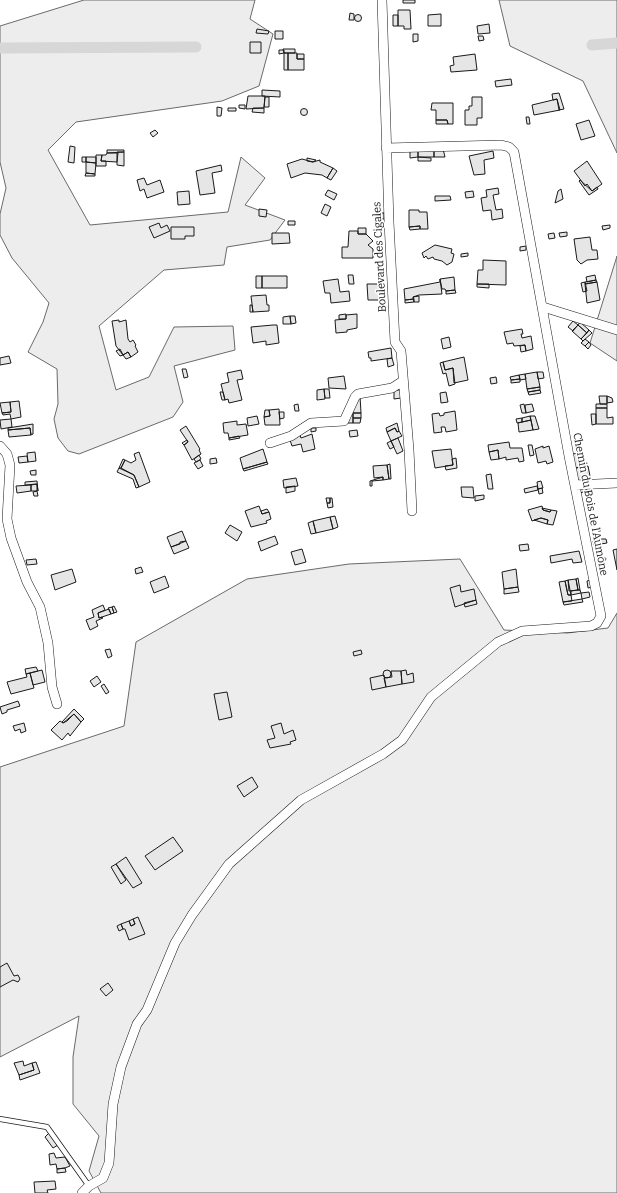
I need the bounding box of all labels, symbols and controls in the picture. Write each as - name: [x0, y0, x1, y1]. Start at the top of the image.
- street label: Boulevard des Cigales: [370, 201, 389, 313]
- street label: Chemin du Bois de l'Aumône: [570, 431, 611, 577]

